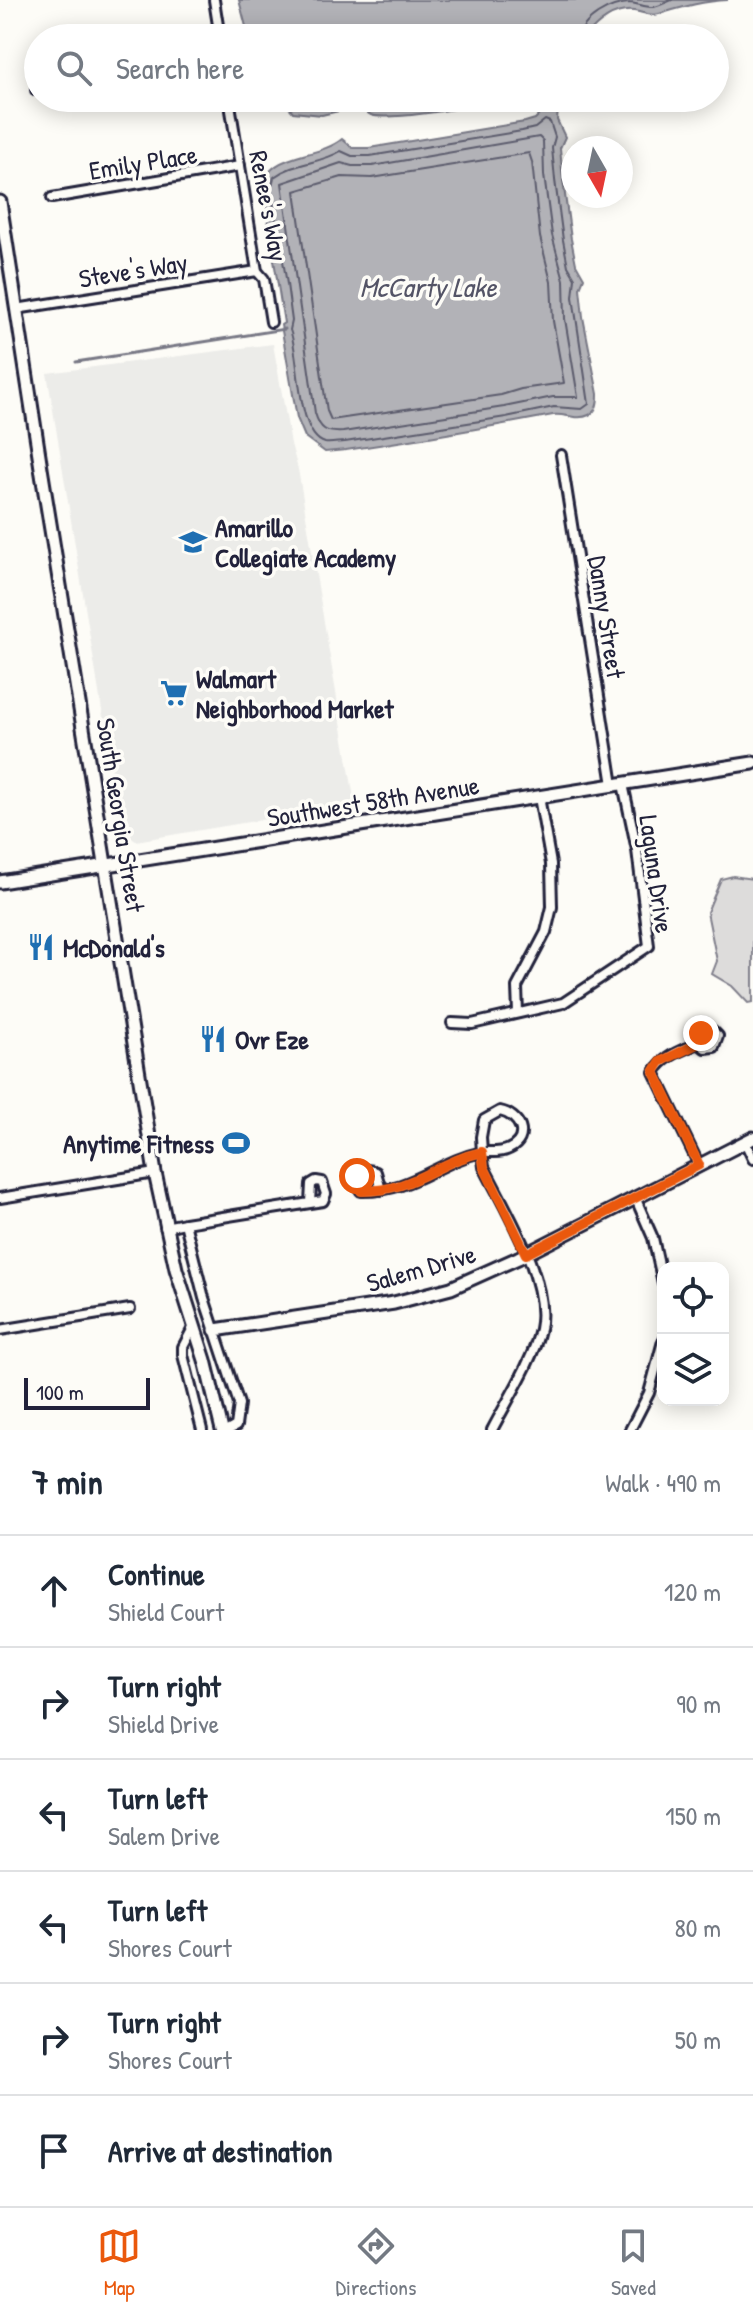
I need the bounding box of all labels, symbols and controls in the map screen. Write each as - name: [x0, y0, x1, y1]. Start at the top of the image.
- search box: [24, 24, 729, 112]
- icon: search: [52, 46, 96, 90]
- text: Search here: [116, 48, 244, 88]
- street label: Emily Place: [86, 136, 200, 188]
- north arrow: [561, 136, 633, 208]
- street label: Renee's Way: [241, 148, 297, 264]
- street label: Steve's Way: [76, 244, 190, 296]
- water label: McCarty Lake: [360, 268, 498, 306]
- place label: Amarillo Collegiate Academy: [215, 510, 396, 576]
- school or university icon: Amarillo Collegiate Academy: [178, 527, 208, 557]
- street label: Danny Street: [580, 553, 634, 682]
- place label: Walmart Neighborhood Market: [196, 661, 395, 727]
- supermarket icon: Walmart Neighborhood Market: [159, 678, 189, 708]
- street label: South Georgia Street: [88, 715, 154, 916]
- street label: Southwest 58th Avenue: [265, 767, 481, 835]
- street label: Laguna Drive: [631, 813, 683, 935]
- place label: McDonald's: [63, 930, 165, 965]
- restaurant icon: McDonald's: [26, 932, 56, 962]
- route end: [683, 1015, 719, 1051]
- place label: Ovr Eze: [235, 1022, 309, 1057]
- restaurant icon: Ovr Eze: [198, 1024, 228, 1054]
- place label: Anytime Fitness: [63, 1126, 214, 1162]
- sports icon: Anytime Fitness: [221, 1128, 251, 1158]
- route start: [339, 1158, 375, 1194]
- street label: Salem Drive: [362, 1236, 480, 1300]
- map controls: [657, 1262, 729, 1406]
- button: locate: [657, 1262, 729, 1334]
- button: layers: [657, 1334, 729, 1406]
- scale bar: [24, 1374, 150, 1410]
- text: 100 m: [36, 1377, 84, 1407]
- text: 7 min: [32, 1459, 103, 1505]
- text: Walk · 490 m: [605, 1465, 721, 1500]
- text: Continue: [108, 1554, 205, 1594]
- icon: ahead: [32, 1569, 76, 1613]
- text: 120 m: [664, 1574, 721, 1609]
- text: Shield Court: [108, 1594, 224, 1629]
- text: Turn right: [108, 1666, 221, 1706]
- icon: right: [32, 1681, 76, 1725]
- text: 90 m: [676, 1686, 721, 1721]
- text: Shield Drive: [108, 1706, 219, 1741]
- text: Turn left: [108, 1778, 207, 1818]
- icon: left: [32, 1793, 76, 1837]
- text: 150 m: [665, 1798, 721, 1833]
- text: Salem Drive: [108, 1818, 220, 1853]
- text: Turn left: [108, 1890, 207, 1930]
- icon: left: [32, 1905, 76, 1949]
- text: 80 m: [674, 1910, 721, 1945]
- text: Shores Court: [108, 1930, 232, 1965]
- text: Turn right: [108, 2002, 221, 2042]
- icon: right: [32, 2017, 76, 2061]
- text: 50 m: [675, 2022, 721, 2057]
- text: Shores Court: [108, 2042, 232, 2077]
- icon: arrive: [32, 2129, 76, 2173]
- text: Arrive at destination: [108, 2131, 333, 2171]
- tab: Map: [97, 2224, 141, 2302]
- tab: Directions: [336, 2224, 417, 2302]
- tab: Saved: [611, 2224, 656, 2302]

